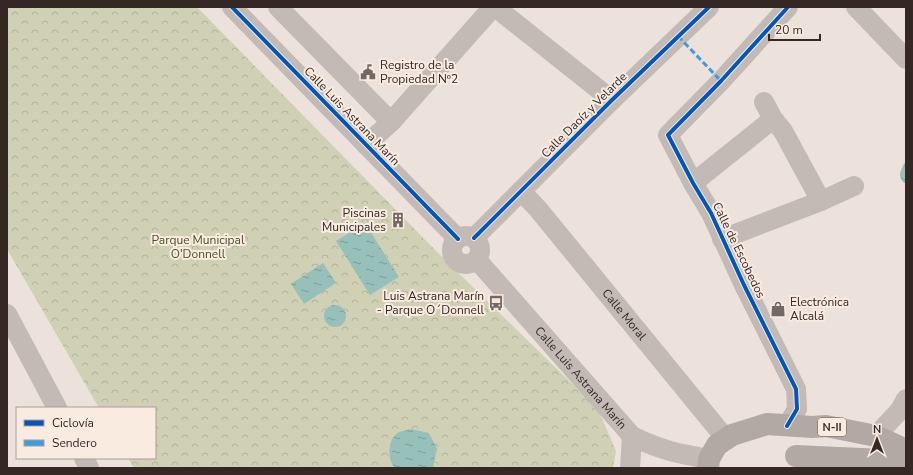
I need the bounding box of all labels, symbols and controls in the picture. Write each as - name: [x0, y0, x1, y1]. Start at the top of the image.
- scale bar: [769, 16, 820, 42]
- text: 20 m: [775, 22, 803, 38]
- place label: Registro de la Propiedad Nº2: [380, 57, 458, 87]
- street label: Calle Luis Astrana Marín: [301, 63, 403, 169]
- public building icon: Registro de la Propiedad Nº2: [359, 63, 377, 81]
- street label: Calle Daoíz y Velarde: [538, 69, 630, 161]
- street label: Calle de Escobedos: [709, 199, 769, 301]
- place label: Piscinas Municipales: [322, 205, 386, 235]
- building icon: Piscinas Municipales: [389, 211, 407, 229]
- park label: Parque Municipal O'Donnell: [152, 232, 245, 262]
- street label: Calle Moral: [598, 285, 650, 344]
- place label: Luis Astrana Marín - Parque O´Donnell: [377, 288, 484, 318]
- bus stop icon: Luis Astrana Marín - Parque O´Donnell: [487, 294, 505, 312]
- place label: Electrónica Alcalá: [790, 294, 849, 324]
- shop icon: Electrónica Alcalá: [769, 300, 787, 318]
- street label: Calle Luis Astrana Marín: [531, 323, 630, 433]
- legend: [16, 407, 156, 459]
- text: Ciclovía: [52, 415, 94, 431]
- road number: N-II: [818, 418, 846, 436]
- north arrow: [857, 419, 897, 459]
- text: N: [873, 422, 881, 437]
- text: Sendero: [52, 435, 97, 451]

